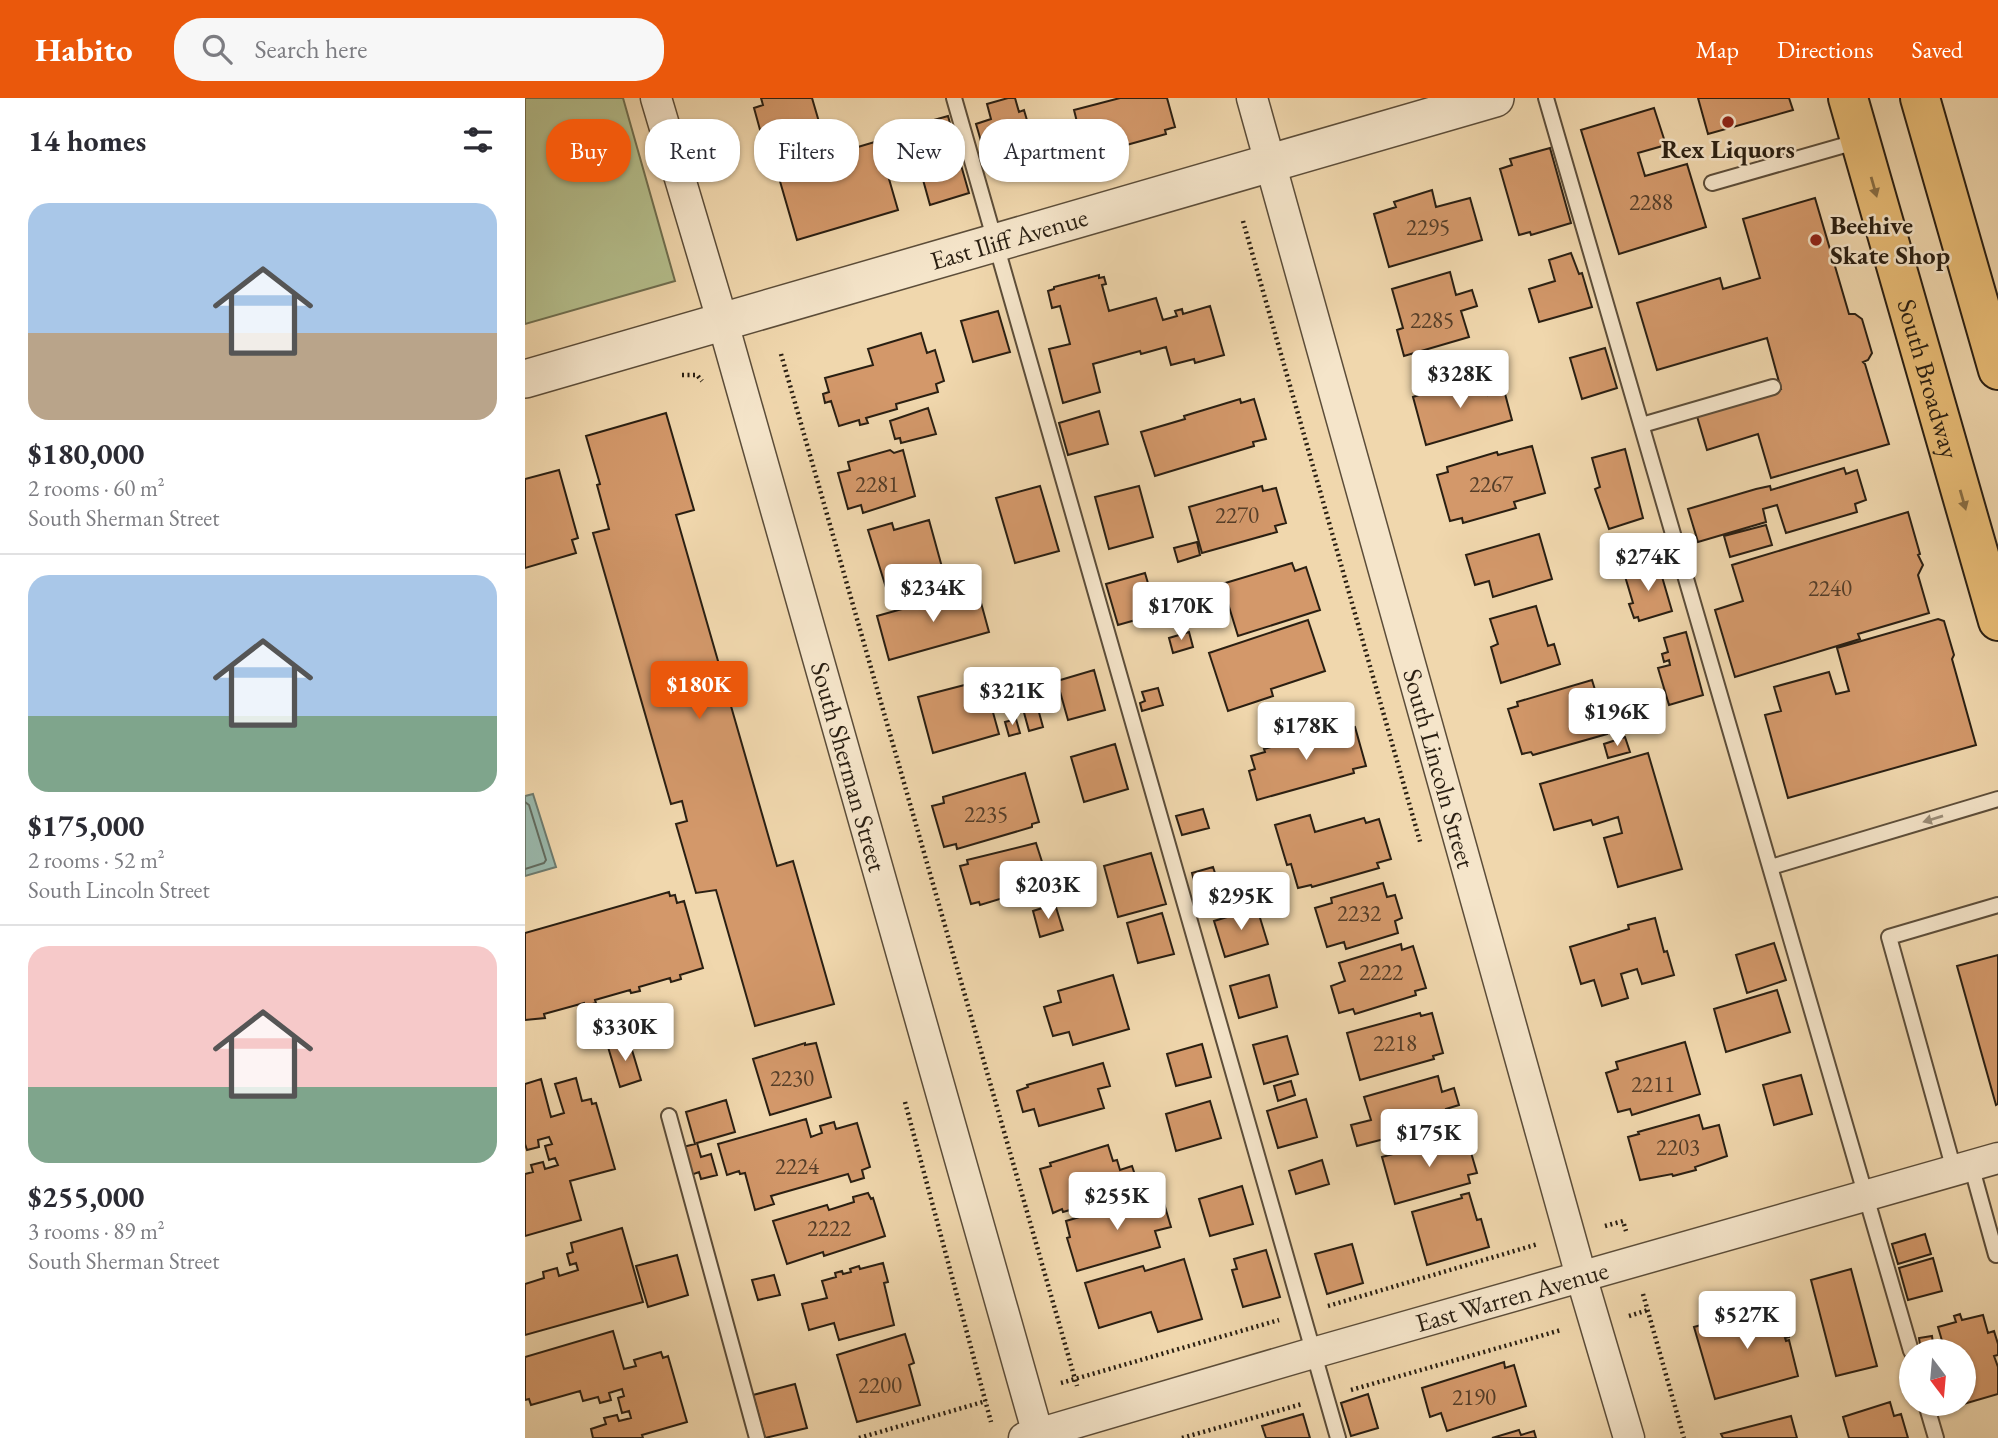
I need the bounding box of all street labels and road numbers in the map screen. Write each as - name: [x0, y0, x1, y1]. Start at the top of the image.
- street label: East Iliff Avenue: [926, 200, 1092, 278]
- street label: South Broadway: [1890, 295, 1968, 463]
- street label: South Sherman Street: [803, 658, 895, 876]
- street label: South Lincoln Street: [1395, 665, 1483, 872]
- street label: East Warren Avenue: [1412, 1253, 1612, 1340]

